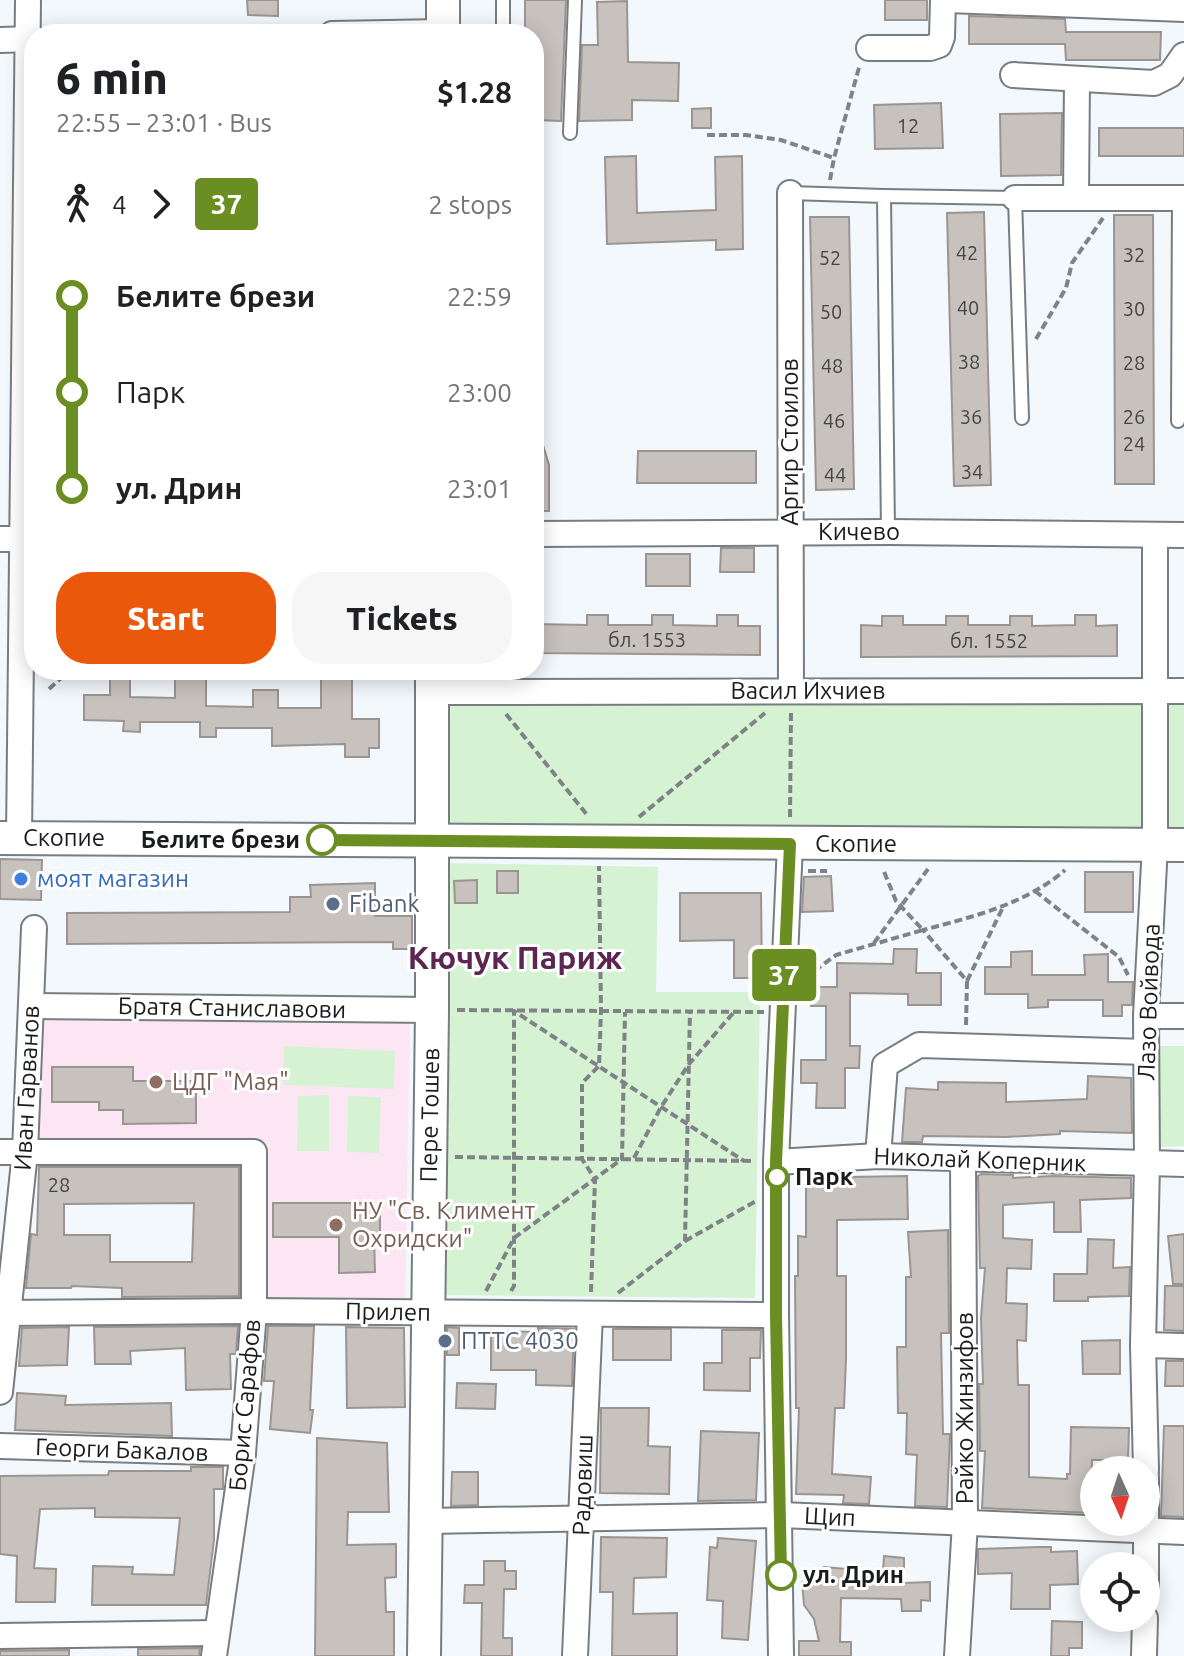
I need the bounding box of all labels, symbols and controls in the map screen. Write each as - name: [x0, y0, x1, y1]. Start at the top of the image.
- text: 6 min: [56, 53, 168, 102]
- text: $1.28: [437, 75, 512, 109]
- text: 22:55 – 23:01 · Bus: [56, 108, 272, 137]
- house number: 12: [897, 114, 919, 137]
- icon: walk: [56, 182, 100, 226]
- icon: forward: [139, 182, 183, 226]
- text: 37: [211, 188, 242, 219]
- text: 4: [112, 190, 127, 219]
- text: 2 stops: [428, 190, 512, 219]
- house number: 42: [956, 241, 978, 264]
- house number: 32: [1123, 243, 1145, 266]
- house number: 52: [819, 246, 841, 269]
- text: Белите брези: [116, 279, 315, 313]
- text: 22:59: [447, 282, 512, 311]
- house number: 40: [957, 296, 979, 319]
- house number: 30: [1123, 297, 1145, 320]
- house number: 50: [820, 300, 842, 323]
- house number: 38: [958, 350, 980, 373]
- house number: 28: [1123, 351, 1145, 374]
- house number: 48: [821, 354, 843, 377]
- street label: Аргир Стоилов: [776, 358, 803, 526]
- text: Парк: [116, 375, 185, 409]
- text: 23:00: [447, 378, 512, 407]
- house number: 36: [960, 405, 982, 428]
- house number: 26: [1123, 405, 1145, 428]
- house number: 46: [823, 409, 845, 432]
- house number: 24: [1123, 432, 1145, 455]
- house number: 34: [961, 460, 983, 483]
- house number: 44: [824, 463, 846, 486]
- text: ул. Дрин: [116, 471, 242, 505]
- text: 23:01: [447, 474, 512, 503]
- street label: Кичево: [818, 518, 900, 545]
- button: Start: [56, 572, 276, 664]
- button: Tickets: [292, 572, 512, 664]
- house number: бл. 1553: [608, 628, 686, 651]
- house number: бл. 1552: [950, 629, 1028, 652]
- street label: Васил Ихчиев: [730, 677, 886, 704]
- street label: Скопие: [23, 824, 105, 851]
- marker: Белите брези: [307, 825, 337, 855]
- place label: Белите брези: [141, 826, 300, 853]
- street label: Скопие: [815, 830, 897, 857]
- place label: моят магазин: [37, 865, 189, 892]
- marker: моят магазин: [12, 870, 30, 888]
- place label: Fibank: [349, 890, 420, 917]
- marker: Fibank: [324, 895, 342, 913]
- street label: Лазо Войвода: [1132, 923, 1165, 1081]
- district label: Кючук Париж: [408, 939, 622, 975]
- line badge: 37: [748, 949, 820, 1001]
- text: 37: [768, 959, 800, 990]
- street label: Братя Станиславови: [118, 992, 346, 1023]
- street label: Иван Гарванов: [9, 1005, 44, 1171]
- street label: Пере Тошев: [415, 1047, 444, 1183]
- place label: ЦДГ "Мая": [172, 1068, 289, 1095]
- marker: ЦДГ "Мая": [147, 1073, 165, 1091]
- street label: Николай Коперник: [873, 1142, 1087, 1177]
- place label: Парк: [795, 1163, 854, 1190]
- marker: Парк: [766, 1166, 788, 1188]
- house number: 28: [48, 1173, 70, 1196]
- place label: НУ "Св. Климент Охридски": [352, 1197, 536, 1252]
- marker: НУ "Св. Климент Охридски": [327, 1216, 345, 1234]
- street label: Прилеп: [345, 1297, 431, 1326]
- street label: Райко Жинзифов: [951, 1312, 978, 1504]
- street label: Борис Сарафов: [224, 1318, 265, 1492]
- place label: ПТТС 4030: [461, 1327, 579, 1354]
- marker: ПТТС 4030: [436, 1332, 454, 1350]
- street label: Георги Бакалов: [35, 1433, 209, 1466]
- street label: Радовиш: [567, 1434, 598, 1536]
- north arrow: [1080, 1456, 1160, 1536]
- map controls: [1080, 1456, 1160, 1632]
- street label: Щип: [804, 1502, 857, 1531]
- button: locate: [1080, 1552, 1160, 1632]
- marker: ул. Дрин: [766, 1560, 796, 1590]
- place label: ул. Дрин: [803, 1561, 904, 1588]

